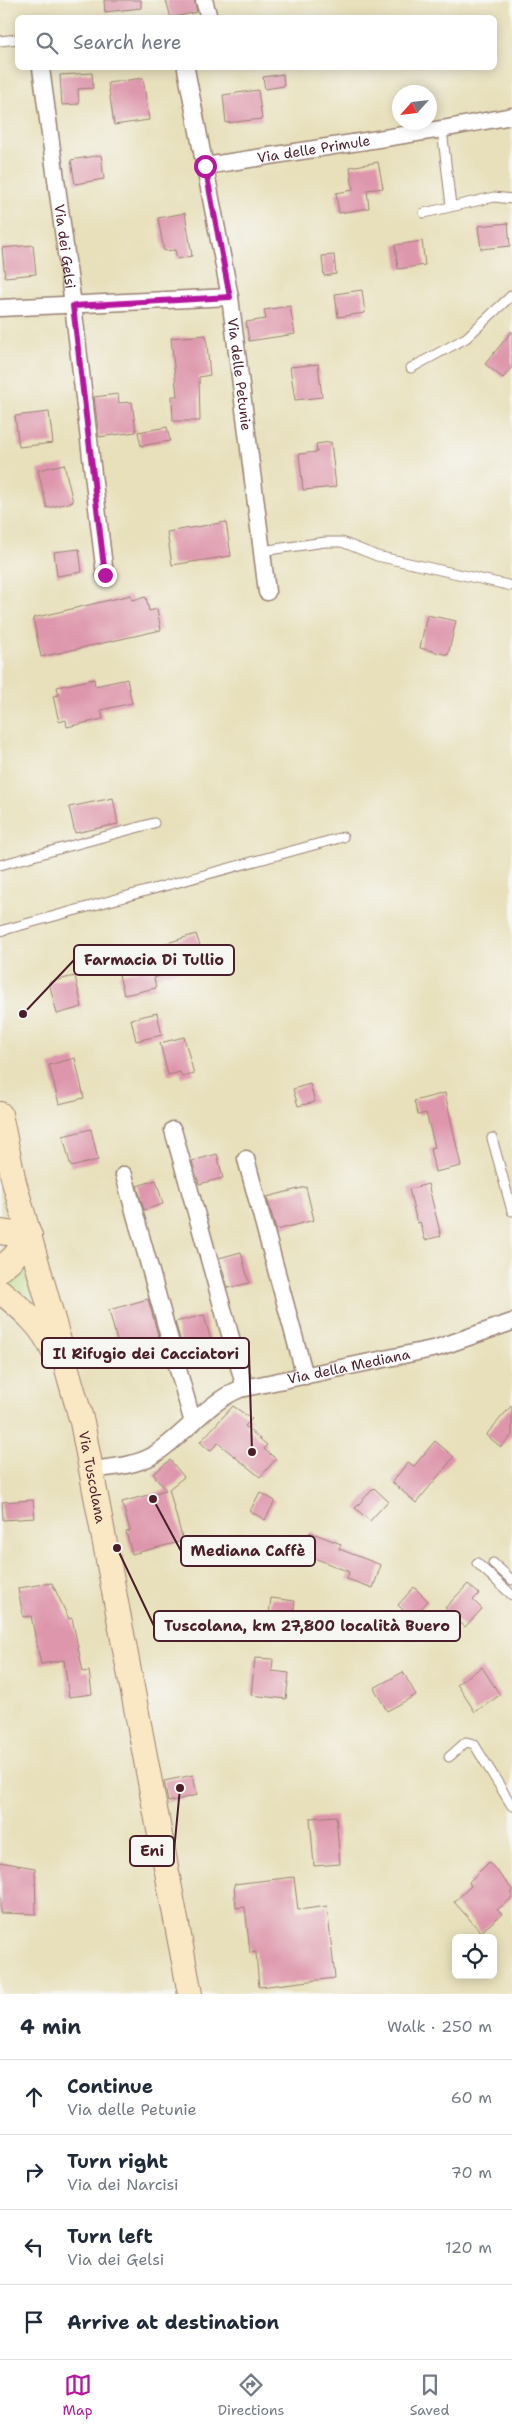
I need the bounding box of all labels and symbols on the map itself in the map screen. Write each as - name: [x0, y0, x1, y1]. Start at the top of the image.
- north arrow: [392, 85, 437, 130]
- street label: Via delle Primule: [256, 131, 372, 167]
- route start: [194, 155, 217, 178]
- street label: Via dei Gelsi: [50, 203, 80, 290]
- street label: Via delle Petunie: [224, 317, 256, 432]
- route end: [94, 564, 117, 587]
- callout: Farmacia Di Tullio: [74, 945, 234, 975]
- text: Farmacia Di Tullio: [84, 950, 224, 970]
- callout: Il Rifugio dei Cacciatori: [42, 1338, 249, 1368]
- text: Il Rifugio dei Cacciatori: [53, 1344, 239, 1364]
- street label: Via della Mediana: [286, 1345, 412, 1388]
- street label: Via Tuscolana: [75, 1429, 110, 1525]
- callout: Mediana Caffè: [181, 1536, 315, 1566]
- text: Mediana Caffè: [191, 1541, 305, 1561]
- callout: Tuscolana, km 27,800 località Buero: [154, 1611, 460, 1641]
- text: Tuscolana, km 27,800 località Buero: [164, 1616, 450, 1636]
- callout: Eni: [130, 1836, 174, 1866]
- text: Eni: [140, 1841, 164, 1861]

